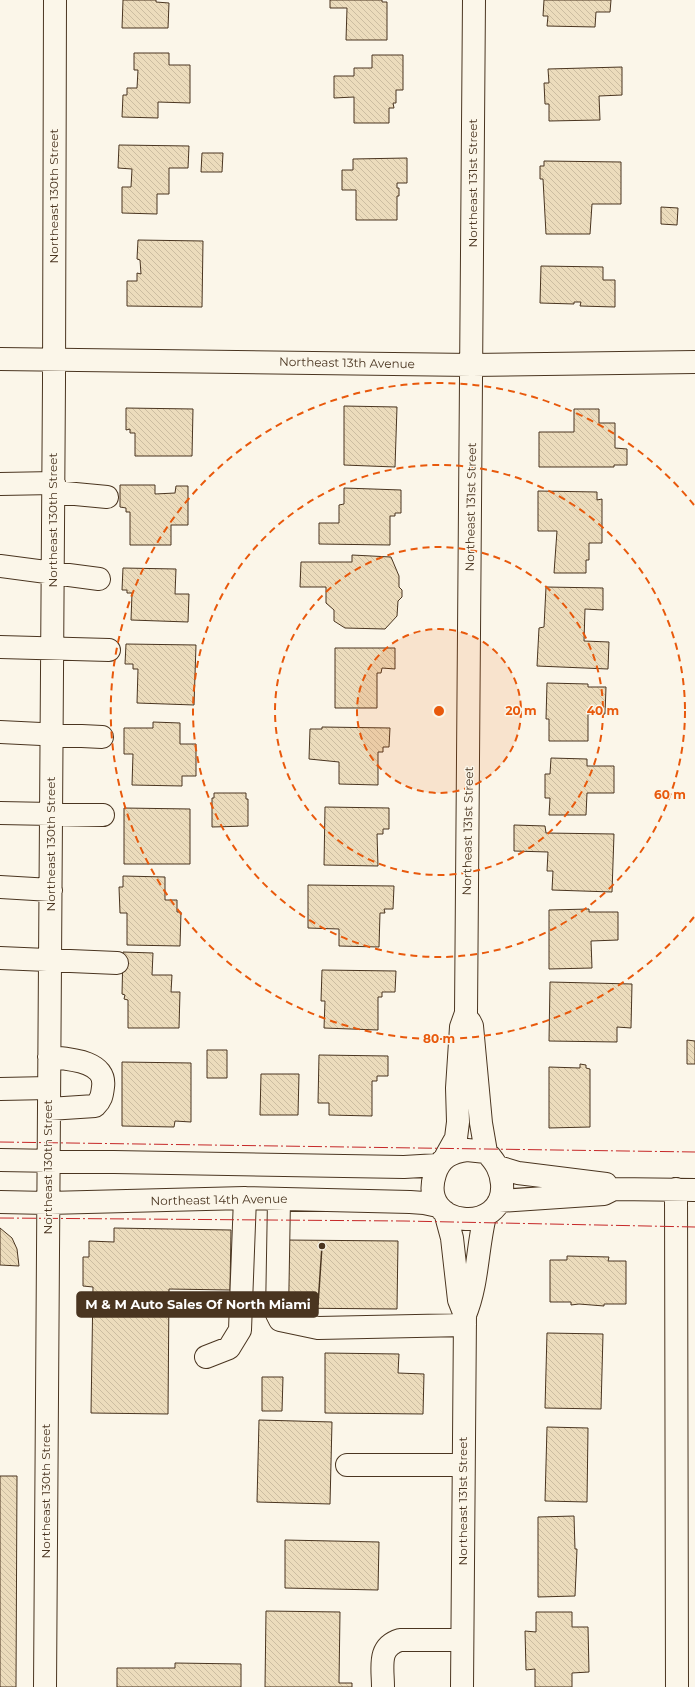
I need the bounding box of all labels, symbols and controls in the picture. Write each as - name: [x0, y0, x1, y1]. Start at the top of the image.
- street label: Northeast 131st Street: [465, 118, 480, 247]
- street label: Northeast 130th Street: [46, 128, 61, 263]
- street label: Northeast 13th Avenue: [279, 354, 415, 371]
- street label: Northeast 131st Street: [462, 442, 479, 572]
- street label: Northeast 130th Street: [45, 452, 60, 587]
- text: 20 m: [505, 703, 537, 718]
- text: 40 m: [587, 703, 619, 718]
- centre of rings: [432, 704, 446, 718]
- street label: Northeast 131st Street: [459, 766, 476, 896]
- street label: Northeast 130th Street: [43, 776, 58, 911]
- text: 60 m: [654, 787, 686, 802]
- text: 80 m: [423, 1031, 455, 1046]
- street label: Northeast 130th Street: [40, 1099, 55, 1234]
- street label: Northeast 14th Avenue: [150, 1191, 288, 1208]
- callout: M & M Auto Sales Of North Miami: [77, 1292, 318, 1317]
- text: M & M Auto Sales Of North Miami: [85, 1296, 311, 1312]
- street label: Northeast 130th Street: [38, 1423, 53, 1558]
- street label: Northeast 131st Street: [455, 1436, 470, 1565]

